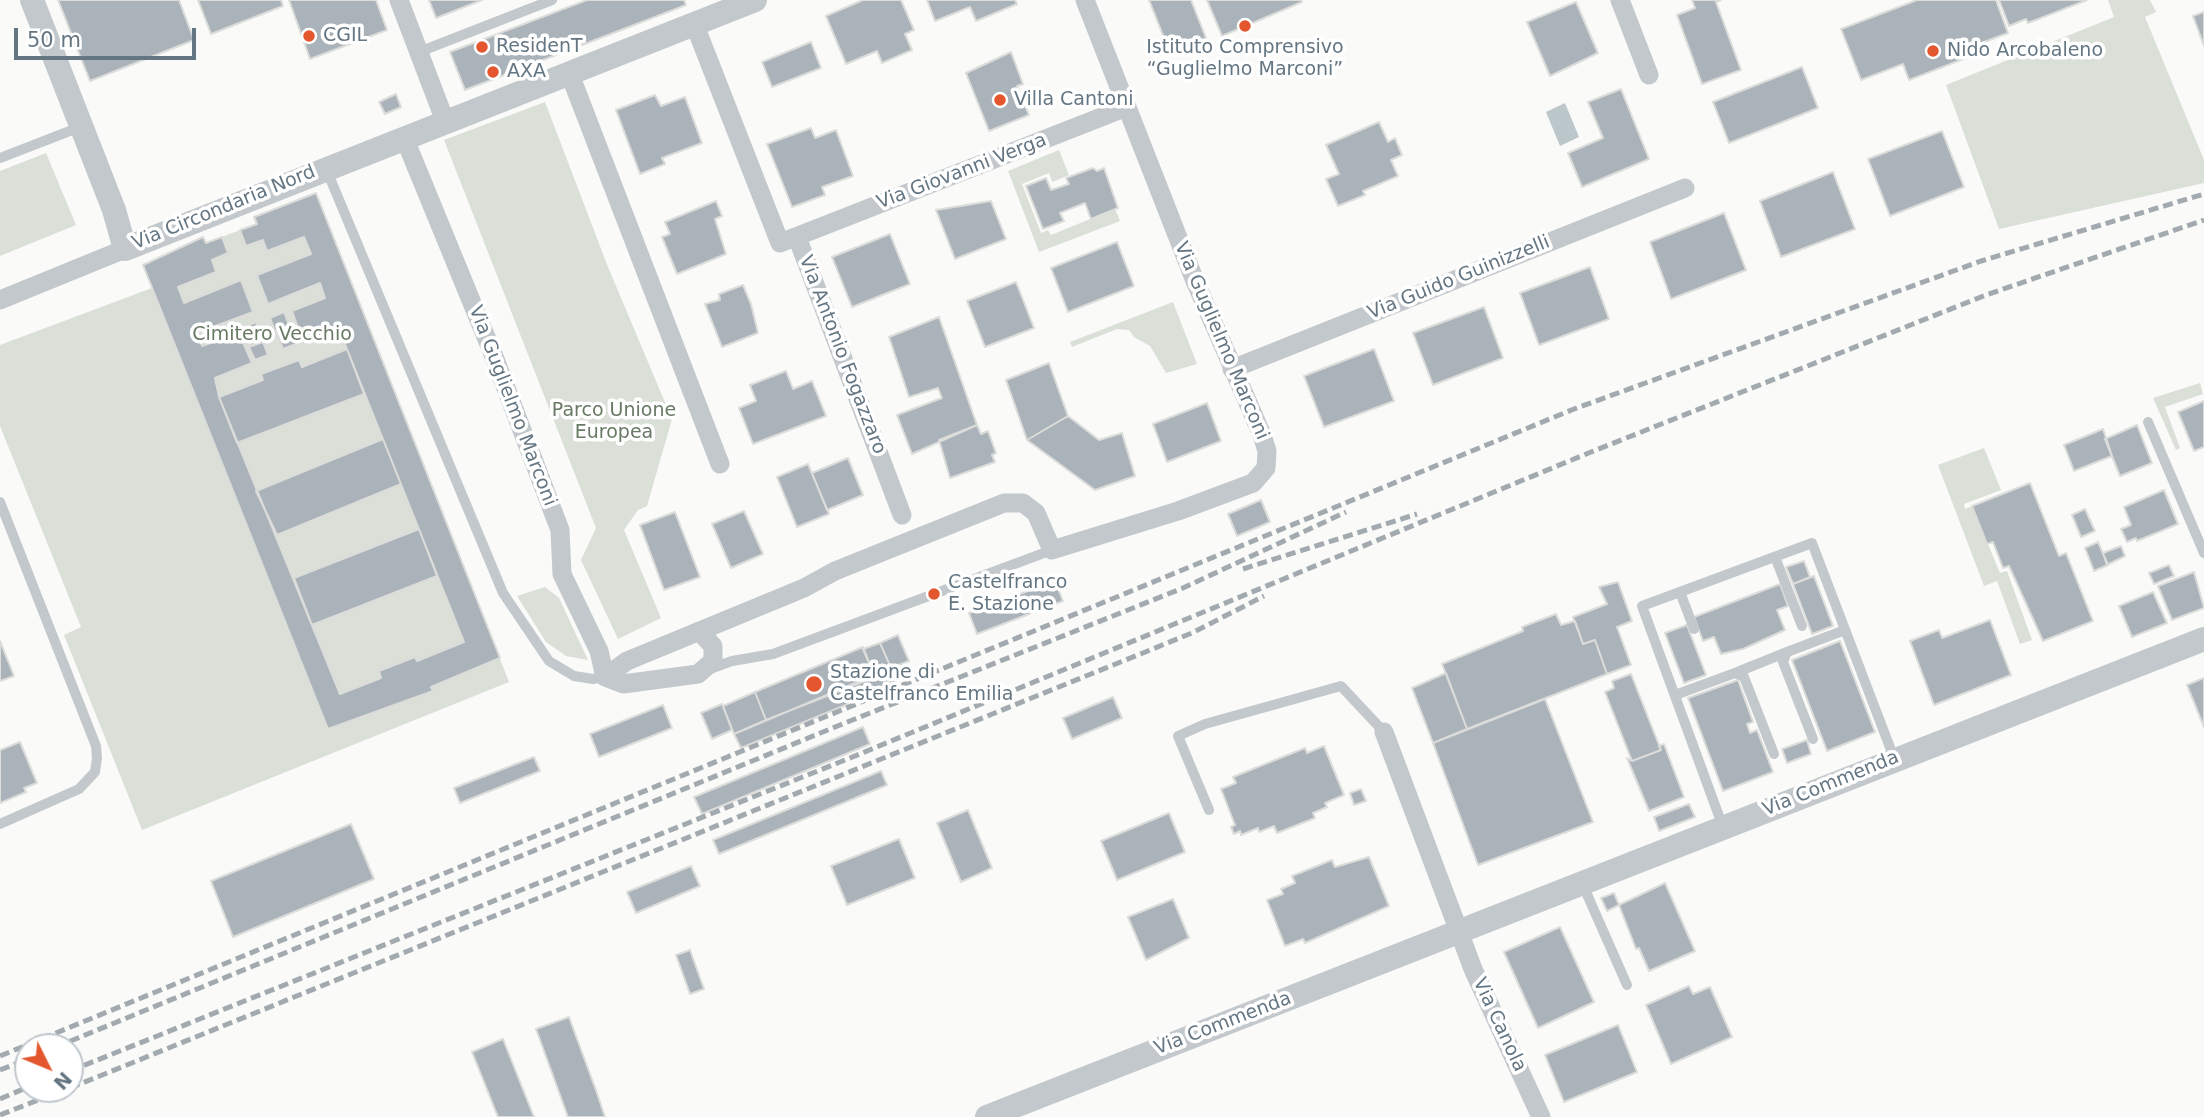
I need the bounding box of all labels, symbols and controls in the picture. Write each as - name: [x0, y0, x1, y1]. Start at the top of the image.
- scale bar: [18, 14, 200, 58]
- marker: Istituto Comprensivo “Guglielmo Marconi”: [1237, 18, 1253, 34]
- place label: CGIL: [323, 25, 367, 47]
- text: 50 m: [27, 28, 81, 52]
- marker: CGIL: [301, 28, 317, 44]
- place label: ResidenT: [496, 36, 583, 58]
- place label: Istituto Comprensivo “Guglielmo Marconi”: [1146, 37, 1344, 81]
- marker: ResidenT: [474, 39, 490, 55]
- place label: Nido Arcobaleno: [1947, 40, 2103, 62]
- marker: Nido Arcobaleno: [1925, 43, 1941, 59]
- place label: AXA: [507, 61, 546, 83]
- marker: AXA: [485, 64, 501, 80]
- place label: Villa Cantoni: [1014, 89, 1133, 111]
- marker: Villa Cantoni: [992, 92, 1008, 108]
- street label: Via Giovanni Verga: [874, 129, 1050, 215]
- street label: Via Circondaria Nord: [129, 161, 319, 255]
- street label: Via Guido Guinizzelli: [1365, 231, 1553, 325]
- street label: Via Guglielmo Marconi: [1169, 239, 1273, 443]
- street label: Via Antonio Fogazzaro: [794, 253, 890, 457]
- street label: Via Guglielmo Marconi: [463, 303, 561, 509]
- park label: Cimitero Vecchio: [192, 324, 352, 346]
- park label: Parco Unione Europea: [552, 400, 676, 444]
- place label: Castelfranco E. Stazione: [948, 572, 1067, 616]
- marker: Castelfranco E. Stazione: [926, 586, 942, 602]
- place label: Stazione di Castelfranco Emilia: [830, 662, 1014, 706]
- marker: Stazione di Castelfranco Emilia: [804, 674, 824, 694]
- street label: Via Commenda: [1760, 746, 1902, 822]
- street label: Via Canola: [1467, 974, 1531, 1076]
- street label: Via Commenda: [1151, 987, 1295, 1061]
- north arrow: [14, 1033, 84, 1103]
- text: N: [49, 1068, 76, 1094]

